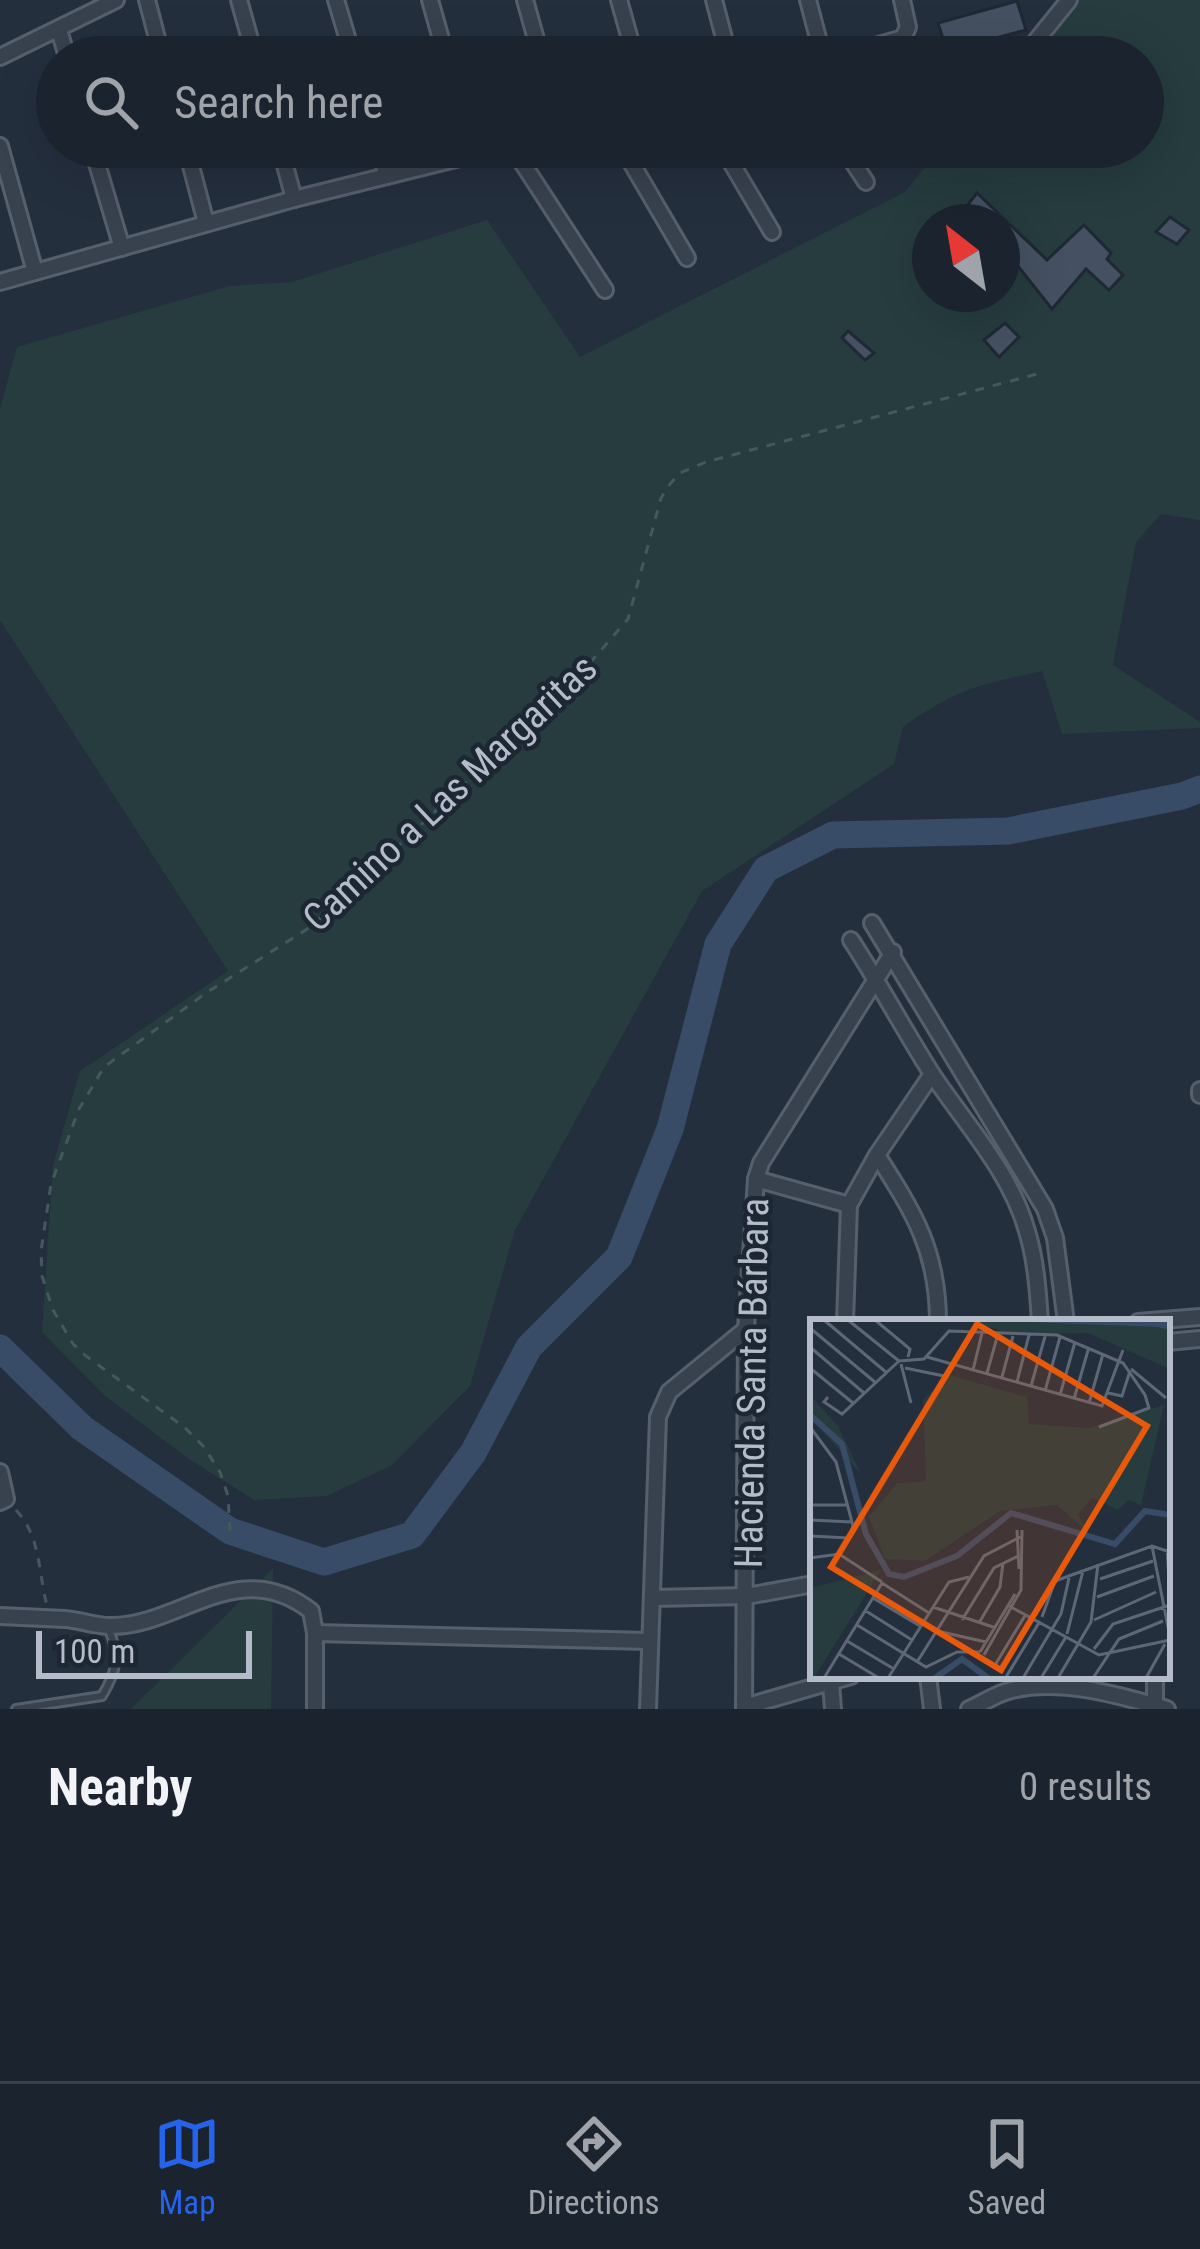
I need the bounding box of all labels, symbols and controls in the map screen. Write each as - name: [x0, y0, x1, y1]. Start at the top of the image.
- search box: [36, 36, 1164, 168]
- icon: search: [78, 69, 144, 135]
- text: Search here: [174, 76, 383, 129]
- north arrow: [912, 204, 1020, 312]
- street label: Camino a Las Margaritas: [294, 645, 606, 941]
- street label: Hacienda Santa Bárbara: [726, 1197, 778, 1569]
- inset map: [810, 1319, 1170, 1679]
- scale bar: [36, 1625, 252, 1678]
- text: 100 m: [54, 1632, 135, 1671]
- text: Nearby: [48, 1758, 192, 1817]
- text: 0 results: [1019, 1764, 1152, 1810]
- tab: Map: [154, 2111, 220, 2222]
- tab: Directions: [528, 2111, 660, 2222]
- tab: Saved: [968, 2111, 1046, 2222]

